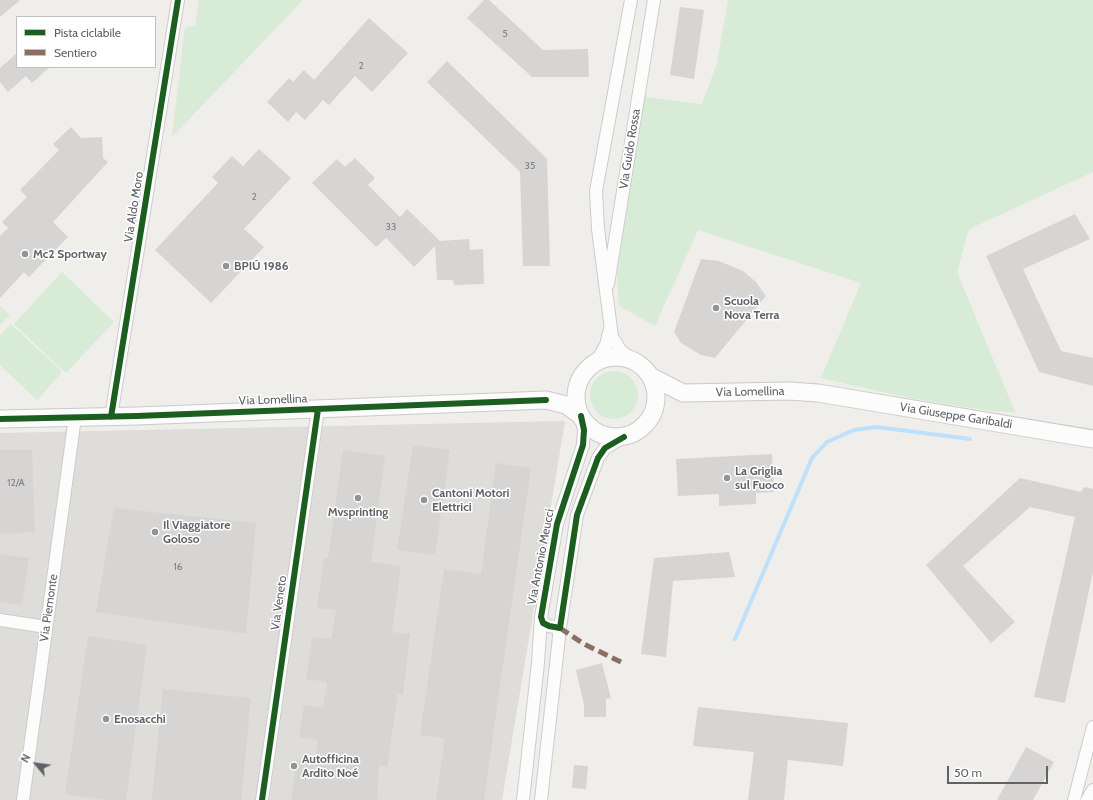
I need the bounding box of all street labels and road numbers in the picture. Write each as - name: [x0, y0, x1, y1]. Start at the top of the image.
- street label: Via Guido Rossa: [617, 108, 643, 190]
- street label: Via Aldo Moro: [121, 171, 147, 243]
- street label: Via Lomellina: [716, 384, 784, 400]
- street label: Via Lomellina: [238, 392, 308, 408]
- street label: Via Giuseppe Garibaldi: [899, 400, 1013, 432]
- street label: Via Antonio Meucci: [525, 508, 557, 606]
- street label: Via Piemonte: [37, 573, 61, 643]
- street label: Via Veneto: [268, 575, 290, 631]

